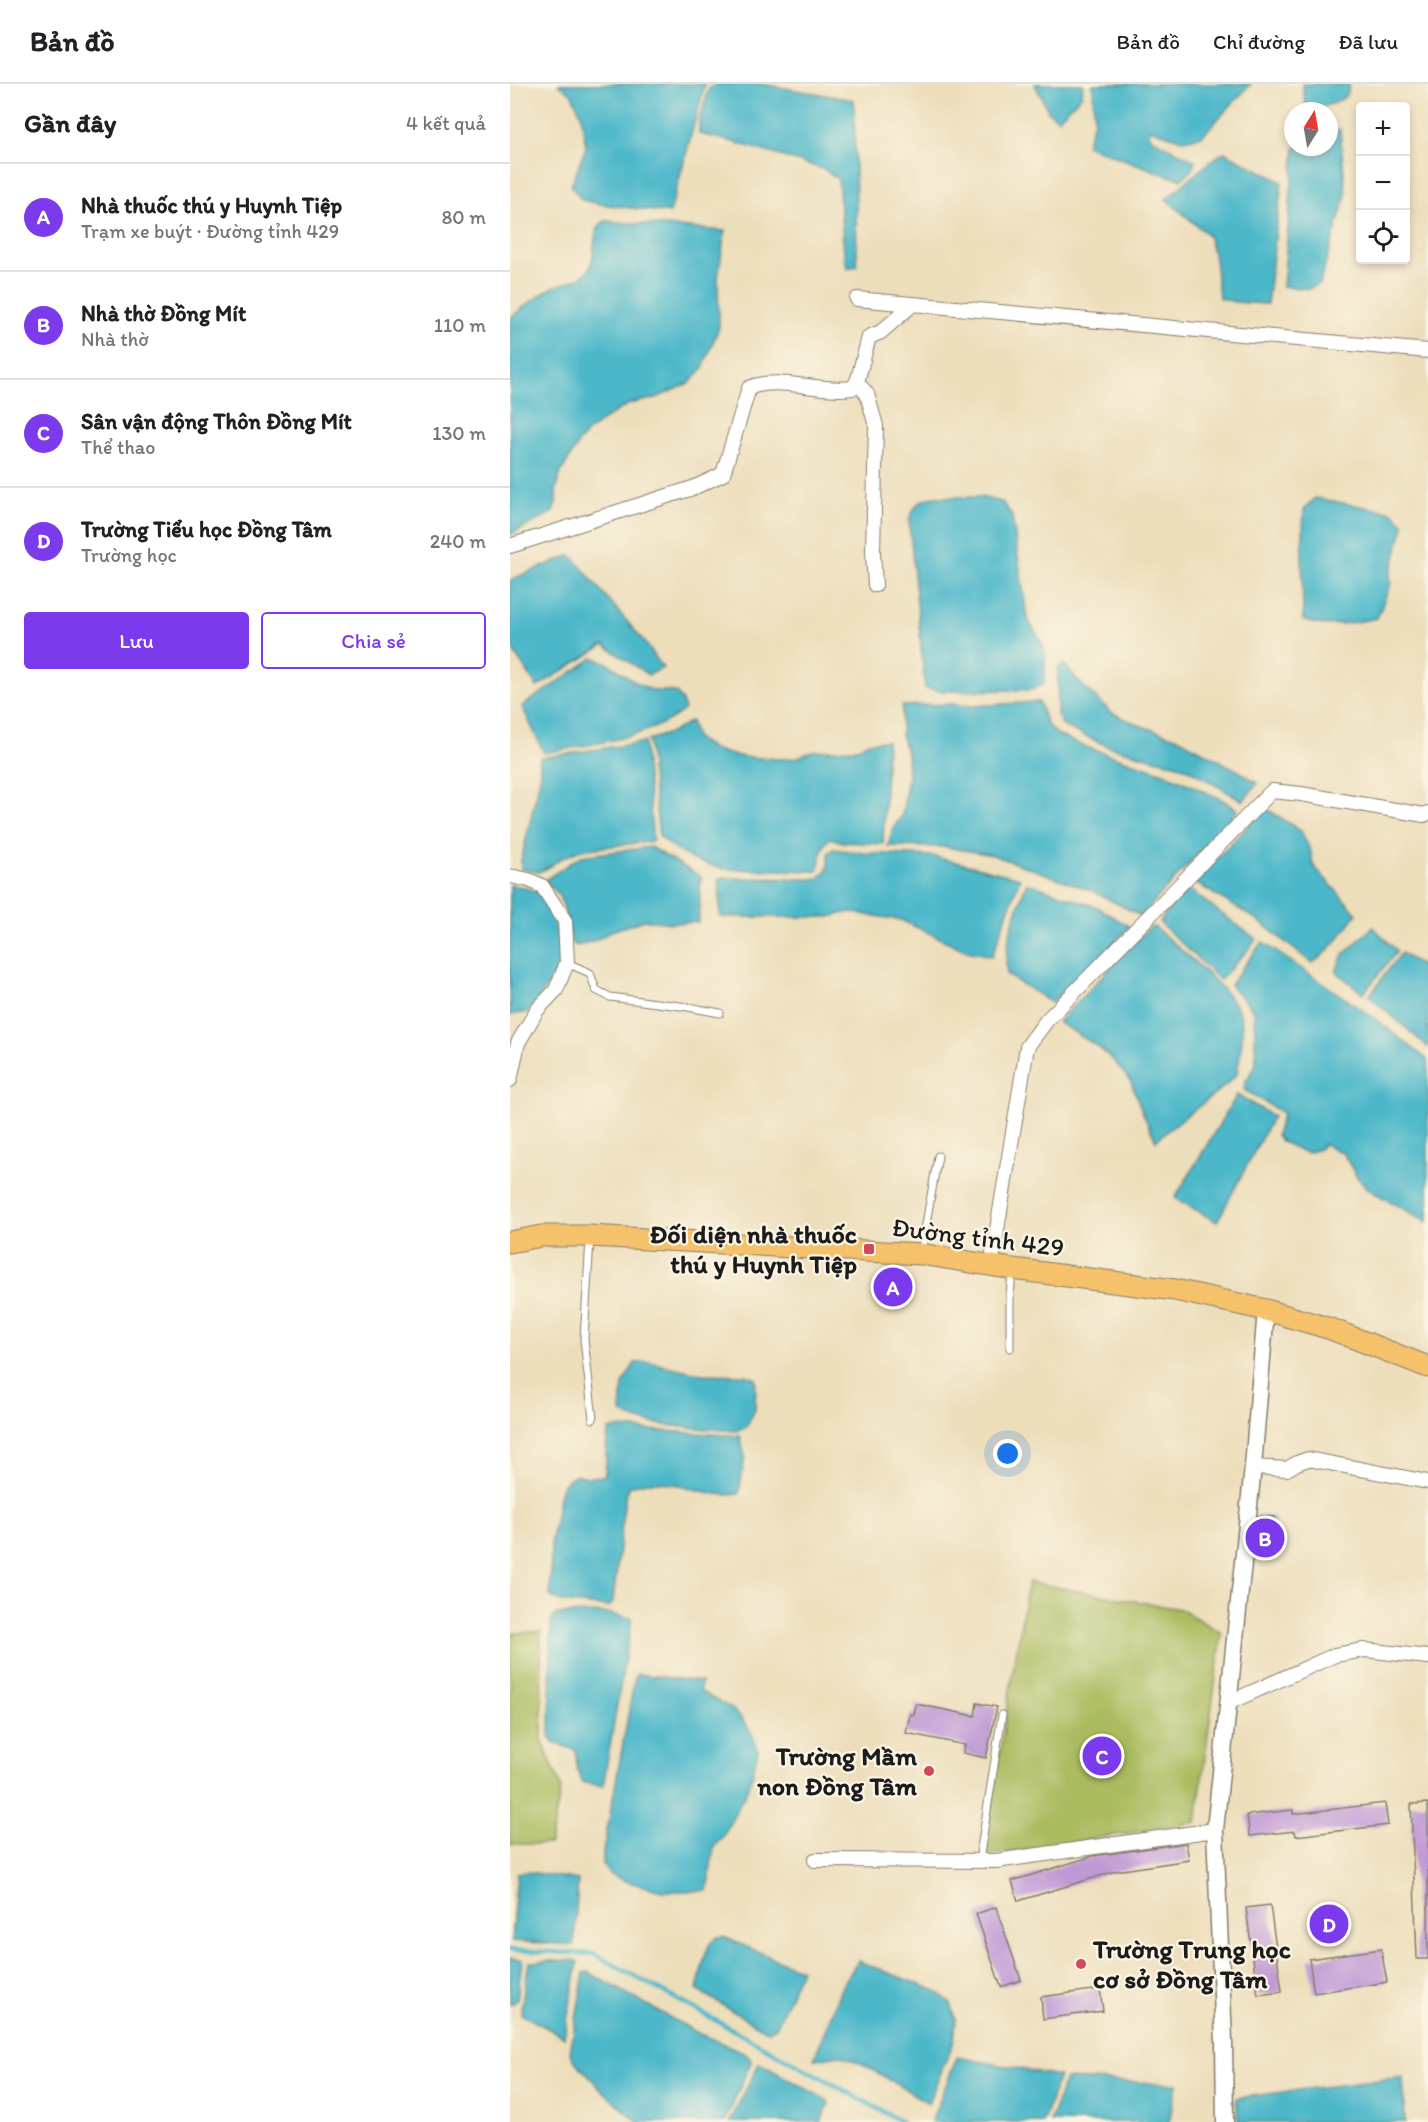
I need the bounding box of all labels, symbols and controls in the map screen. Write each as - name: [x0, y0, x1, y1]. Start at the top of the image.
- text: Bản đồ: [30, 24, 115, 58]
- text: Bản đồ: [1116, 29, 1180, 54]
- text: Chỉ đường: [1213, 29, 1305, 54]
- text: Đã lưu: [1338, 29, 1398, 54]
- north arrow: [1284, 102, 1338, 156]
- map controls: [1356, 102, 1410, 264]
- button: +: [1356, 102, 1410, 156]
- text: Gần đây: [24, 107, 116, 139]
- text: 4 kết quả: [406, 111, 486, 135]
- button: −: [1356, 156, 1410, 210]
- text: Nhà thuốc thú y Huynh Tiệp: [81, 192, 342, 219]
- text: A: [37, 205, 50, 229]
- text: 80 m: [441, 205, 486, 229]
- button: locate: [1356, 210, 1410, 264]
- text: Trạm xe buýt · Đường tỉnh 429: [81, 219, 339, 243]
- text: Nhà thờ Đồng Mít: [81, 300, 246, 327]
- text: B: [37, 313, 50, 337]
- text: 110 m: [434, 313, 486, 337]
- text: Nhà thờ: [81, 327, 149, 351]
- text: Sân vận động Thôn Đồng Mít: [81, 408, 352, 435]
- text: C: [37, 421, 50, 445]
- text: 130 m: [432, 421, 486, 445]
- text: Thể thao: [81, 435, 155, 459]
- text: Trường Tiểu học Đồng Tâm: [81, 516, 332, 543]
- text: D: [37, 529, 50, 553]
- text: 240 m: [430, 529, 486, 553]
- text: Trường học: [81, 543, 177, 567]
- button: Lưu: [24, 612, 249, 669]
- button: Chia sẻ: [261, 612, 486, 669]
- street label: Đường tỉnh 429: [890, 1211, 1066, 1263]
- place label: Đối diện nhà thuốc thú y Huynh Tiệp: [650, 1218, 857, 1280]
- marker: Đối diện nhà thuốc thú y Huynh Tiệp: [862, 1242, 876, 1256]
- pin: A: [874, 1264, 913, 1310]
- your location: [993, 1439, 1022, 1468]
- pin: B: [1246, 1516, 1284, 1560]
- pin: C: [1082, 1734, 1122, 1778]
- place label: Trường Mầm non Đồng Tâm: [756, 1740, 917, 1802]
- marker: Trường Mầm non Đồng Tâm: [922, 1764, 936, 1778]
- pin: D: [1310, 1902, 1348, 1946]
- place label: Trường Trung học cơ sở Đồng Tâm: [1092, 1933, 1291, 1995]
- marker: Trường Trung học cơ sở Đồng Tâm: [1074, 1957, 1088, 1971]

